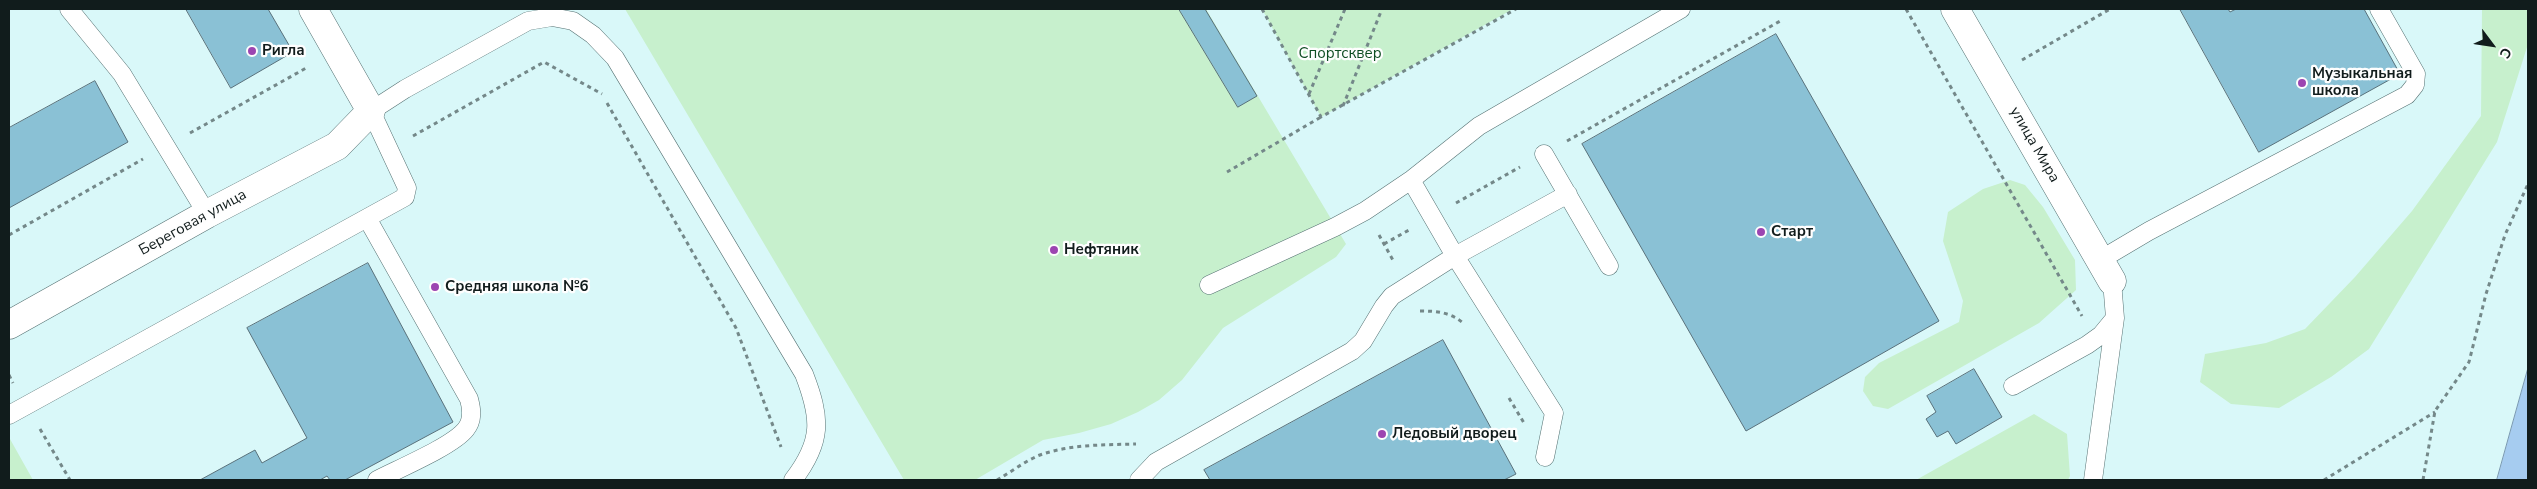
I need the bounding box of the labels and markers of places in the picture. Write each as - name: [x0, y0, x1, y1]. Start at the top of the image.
- place label: Ригла: [262, 42, 305, 60]
- marker: Ригла: [246, 45, 258, 57]
- place label: Музыкальная школа: [2312, 65, 2412, 100]
- marker: Музыкальная школа: [2296, 77, 2308, 89]
- place label: Старт: [1771, 223, 1813, 241]
- marker: Старт: [1755, 226, 1767, 238]
- place label: Нефтяник: [1064, 241, 1139, 259]
- marker: Нефтяник: [1048, 244, 1060, 256]
- place label: Средняя школа №6: [445, 278, 589, 296]
- marker: Средняя школа №6: [429, 281, 441, 293]
- place label: Ледовый дворец: [1392, 425, 1517, 443]
- marker: Ледовый дворец: [1376, 428, 1388, 440]

